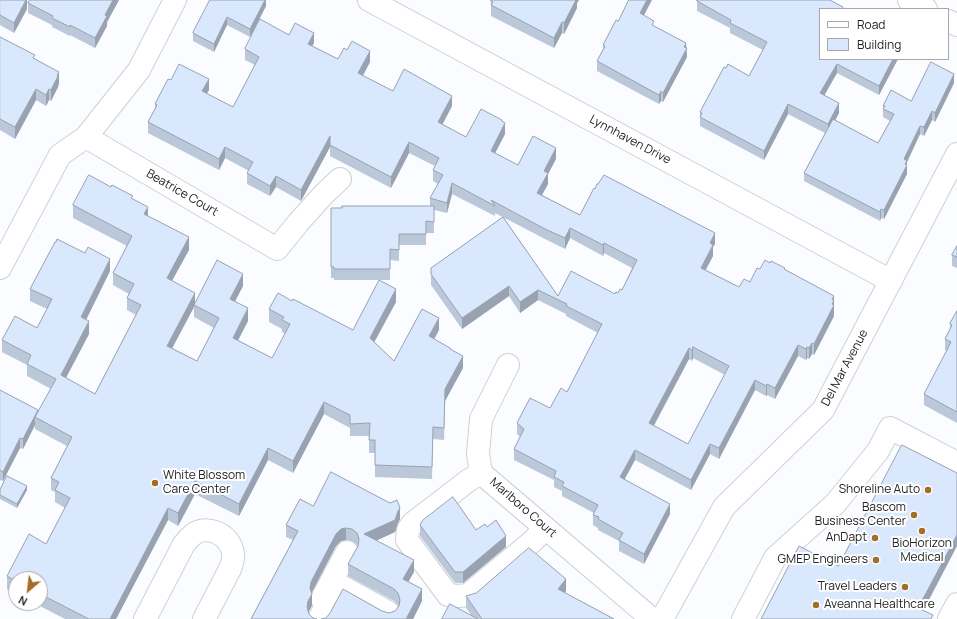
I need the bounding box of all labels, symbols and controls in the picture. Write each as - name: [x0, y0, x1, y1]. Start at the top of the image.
- legend: [819, 8, 949, 60]
- text: Road: [857, 16, 885, 33]
- text: Building: [857, 36, 901, 53]
- street label: Lynnhaven Drive: [587, 113, 673, 167]
- street label: Beatrice Court: [143, 167, 221, 219]
- street label: Del Mar Avenue: [819, 327, 871, 409]
- place label: White Blossom Care Center: [163, 469, 245, 497]
- street label: Marlboro Court: [487, 475, 559, 541]
- marker: White Blossom Care Center: [150, 478, 160, 488]
- place label: Shoreline Auto: [839, 483, 920, 497]
- marker: Shoreline Auto: [923, 485, 933, 495]
- place label: Bascom Business Center: [815, 501, 906, 529]
- marker: Bascom Business Center: [909, 510, 919, 520]
- marker: BioHorizon Medical: [917, 526, 927, 536]
- place label: AnDapt: [826, 531, 867, 545]
- marker: AnDapt: [870, 533, 880, 543]
- place label: BioHorizon Medical: [892, 537, 952, 565]
- place label: GMEP Engineers: [778, 553, 868, 567]
- marker: GMEP Engineers: [871, 555, 881, 565]
- north arrow: [8, 571, 48, 611]
- place label: Travel Leaders: [818, 580, 897, 594]
- marker: Travel Leaders: [900, 582, 910, 592]
- text: N: [16, 593, 30, 610]
- place label: Aveanna Healthcare: [824, 598, 935, 612]
- marker: Aveanna Healthcare: [811, 600, 821, 610]

